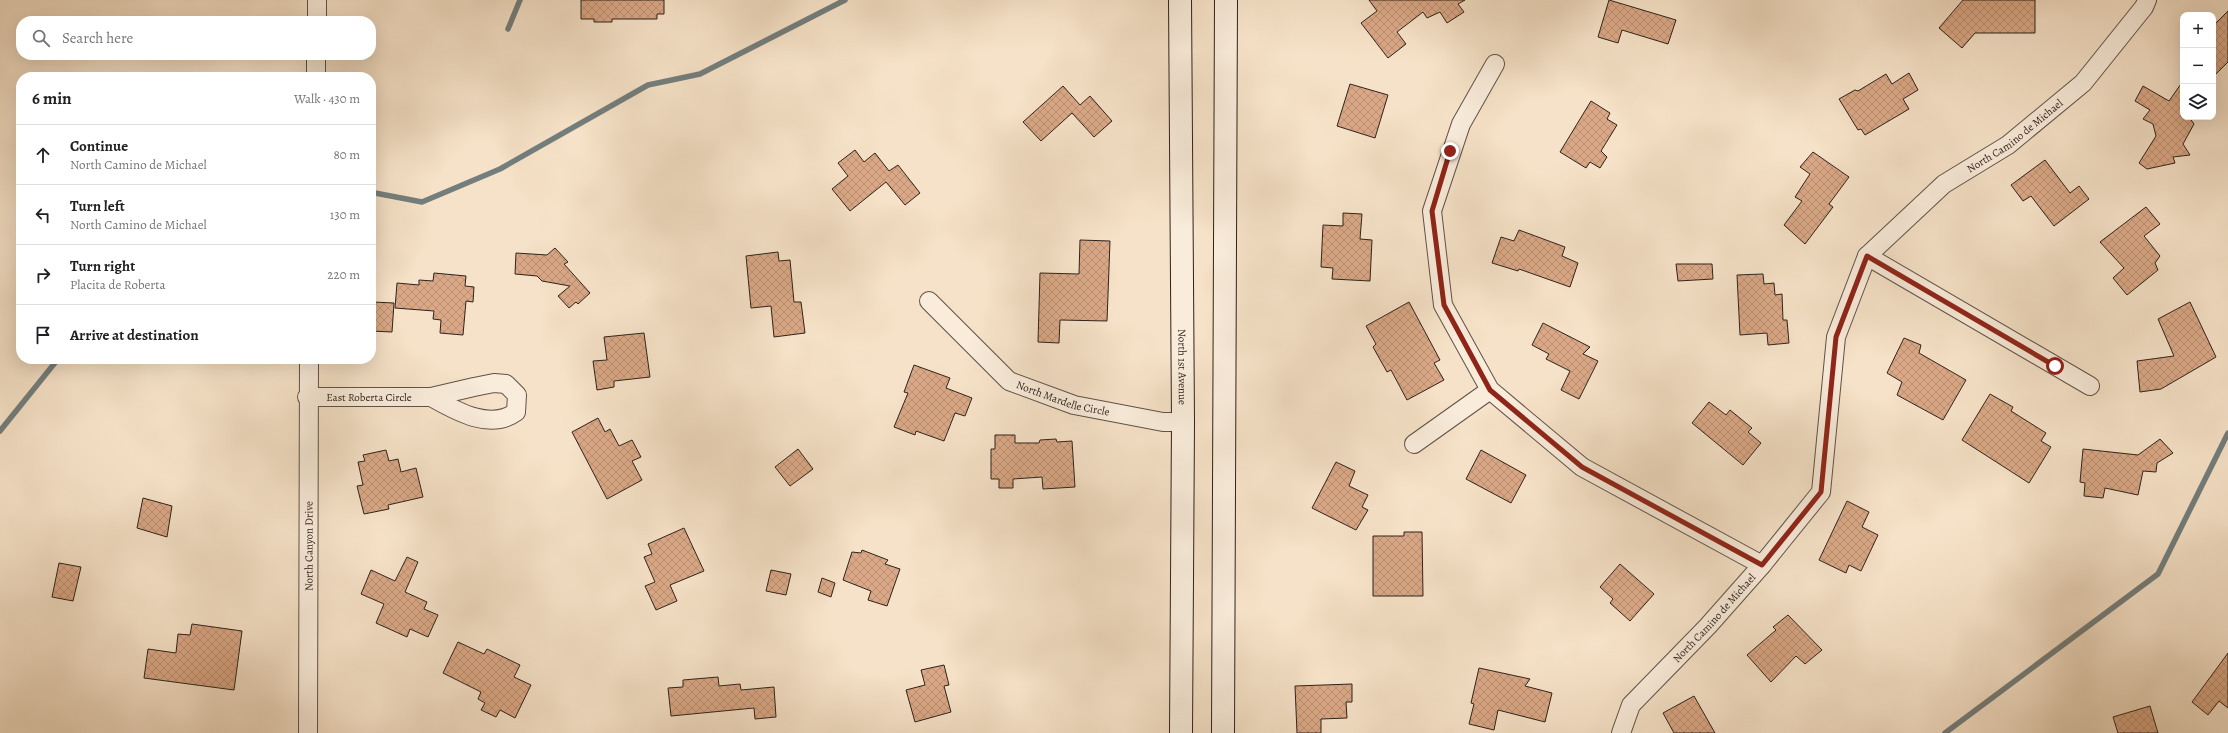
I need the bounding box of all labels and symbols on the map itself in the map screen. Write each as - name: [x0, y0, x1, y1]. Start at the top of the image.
- street label: North Camino de Michael: [1964, 96, 2066, 176]
- route end: [1441, 142, 1459, 160]
- street label: North 1st Avenue: [1174, 329, 1190, 405]
- route start: [2046, 357, 2064, 375]
- street label: North Mardelle Circle: [1014, 377, 1111, 420]
- street label: East Roberta Circle: [326, 390, 412, 405]
- street label: North Canyon Drive: [301, 501, 317, 591]
- street label: North Camino de Michael: [1670, 570, 1759, 666]

